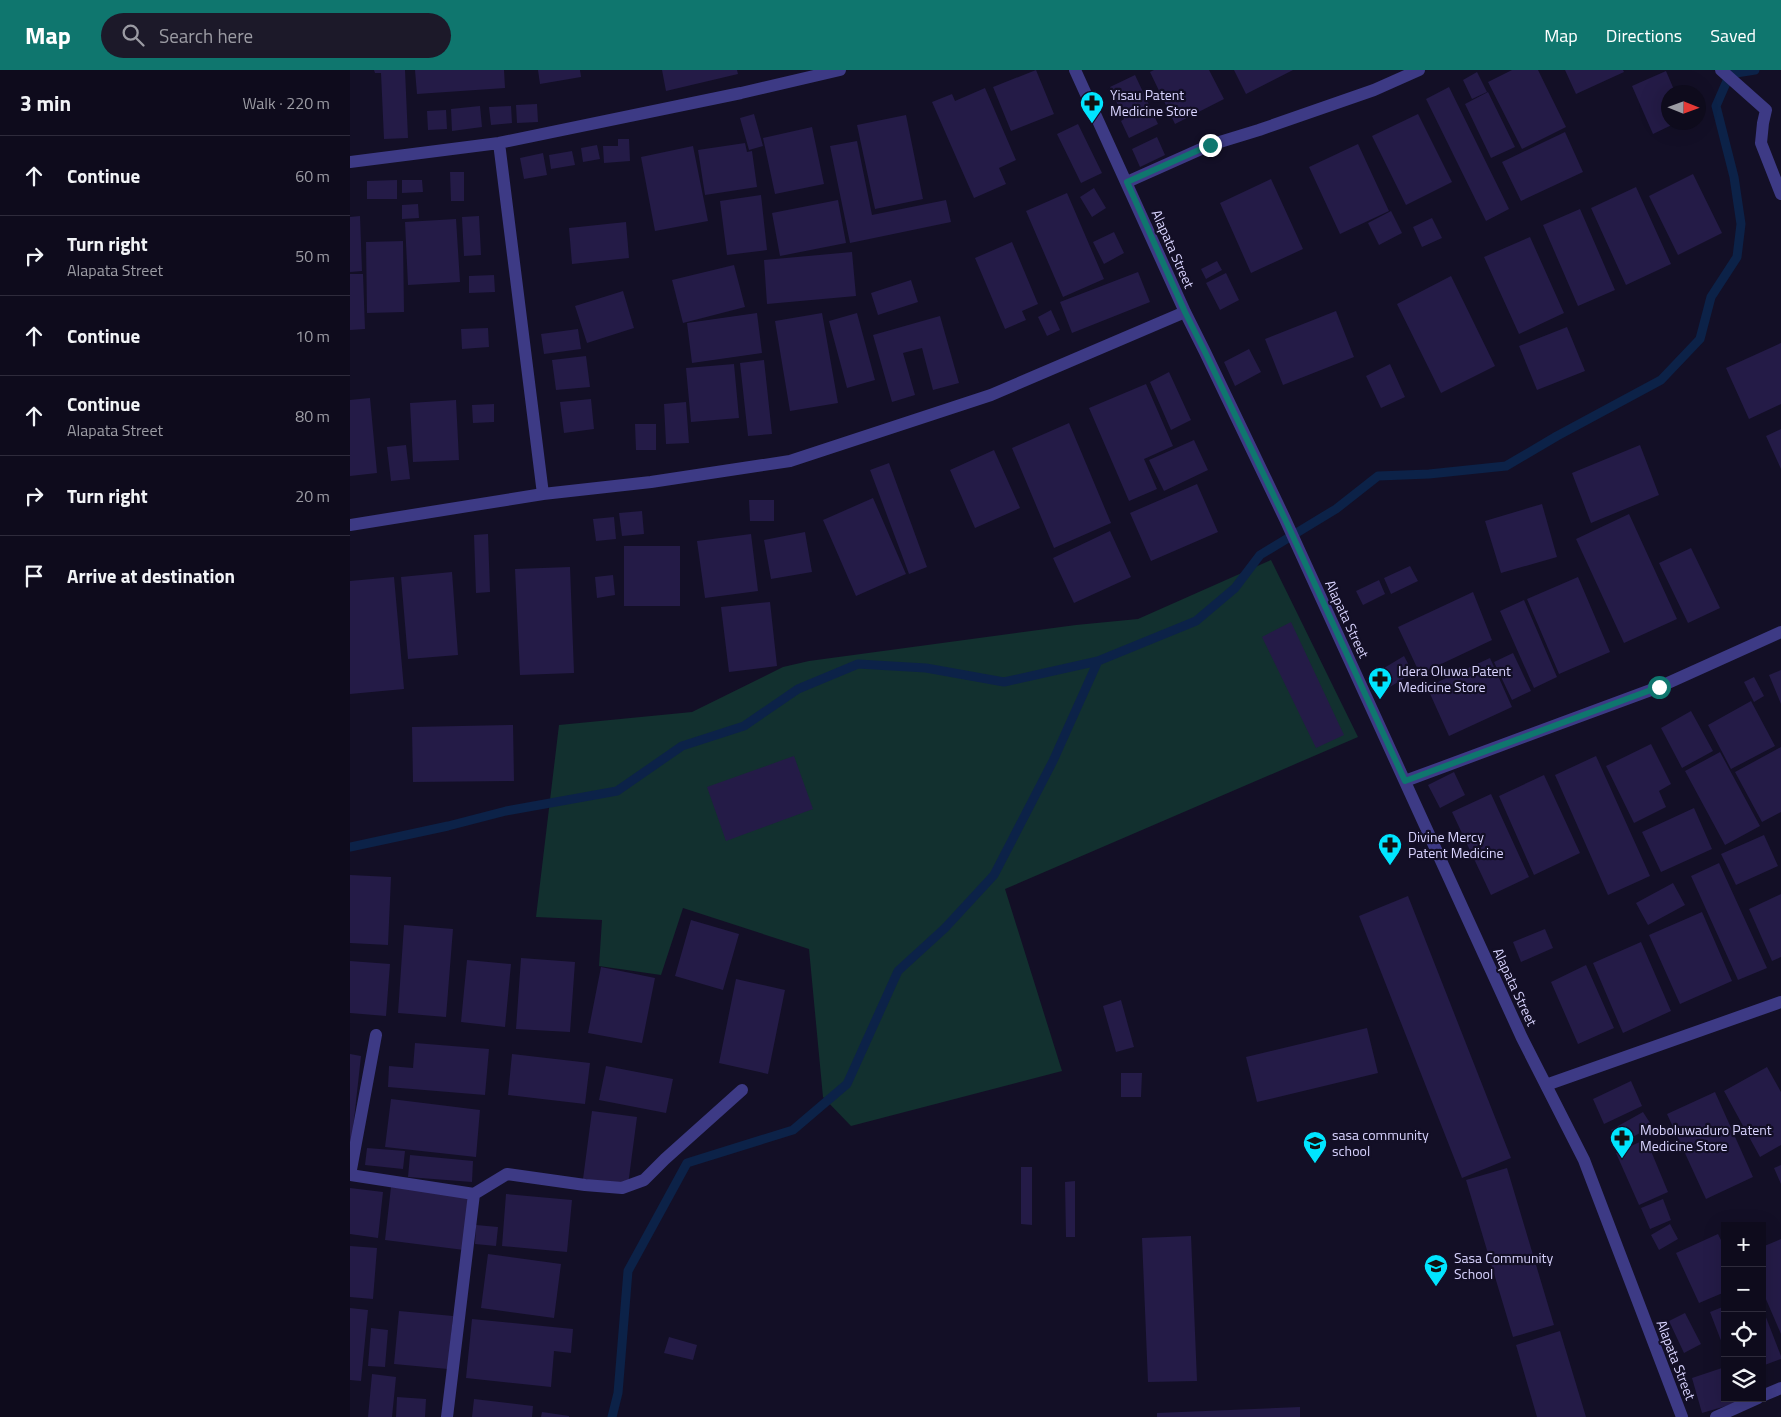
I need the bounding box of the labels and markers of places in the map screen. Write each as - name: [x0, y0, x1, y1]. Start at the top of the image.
- place label: Yisau Patent Medicine Store: [1110, 84, 1198, 121]
- pharmacy icon: Yisau Patent Medicine Store: [1079, 90, 1105, 124]
- place label: Idera Oluwa Patent Medicine Store: [1398, 660, 1511, 697]
- pharmacy icon: Idera Oluwa Patent Medicine Store: [1367, 666, 1393, 700]
- place label: Divine Mercy Patent Medicine: [1408, 826, 1504, 863]
- pharmacy icon: Divine Mercy Patent Medicine: [1377, 832, 1403, 866]
- place label: Moboluwaduro Patent Medicine Store: [1640, 1119, 1772, 1156]
- place label: sasa community school: [1332, 1124, 1429, 1161]
- pharmacy icon: Moboluwaduro Patent Medicine Store: [1609, 1125, 1635, 1159]
- school or university icon: sasa community school: [1302, 1130, 1328, 1164]
- place label: Sasa Community School: [1454, 1247, 1553, 1284]
- school or university icon: Sasa Community School: [1423, 1253, 1449, 1287]

